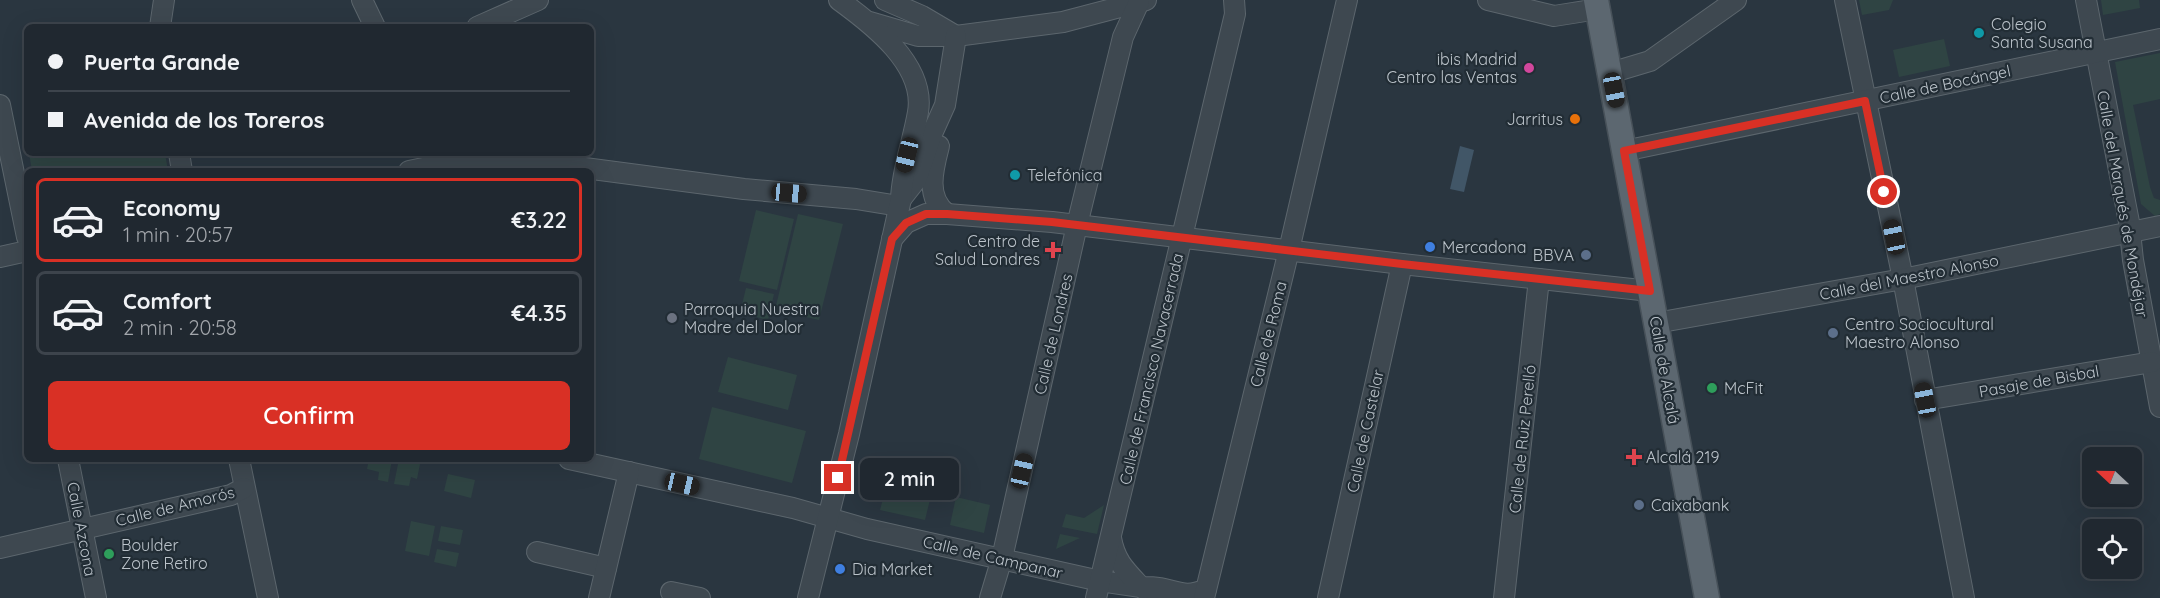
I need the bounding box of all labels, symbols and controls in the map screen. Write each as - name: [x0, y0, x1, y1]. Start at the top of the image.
- place label: Colegio Santa Susana: [1991, 14, 2093, 52]
- marker: Colegio Santa Susana: [1972, 26, 1986, 40]
- text: Puerta Grande: [84, 48, 240, 76]
- place label: ibis Madrid Centro las Ventas: [1387, 49, 1517, 87]
- street label: Calle de Bocángel: [1878, 60, 2012, 108]
- marker: ibis Madrid Centro las Ventas: [1522, 61, 1536, 75]
- car: [1602, 71, 1626, 109]
- street label: Calle del Marqués de Mondéjar: [2093, 89, 2153, 319]
- text: Avenida de los Toreros: [84, 106, 324, 134]
- place label: Jarritus: [1506, 109, 1563, 129]
- marker: Jarritus: [1568, 112, 1582, 126]
- car: [894, 135, 920, 175]
- place label: Telefónica: [1027, 165, 1102, 185]
- marker: Telefónica: [1008, 168, 1022, 182]
- route start: [1870, 178, 1897, 205]
- car: [770, 182, 808, 204]
- icon: car: [51, 193, 105, 247]
- text: Economy: [123, 194, 221, 222]
- text: €3.22: [511, 206, 567, 234]
- car: [1881, 218, 1907, 256]
- text: 1 min · 20:57: [123, 222, 233, 247]
- place label: Centro de Salud Londres: [935, 231, 1040, 269]
- place label: Mercadona: [1442, 237, 1526, 257]
- marker: Mercadona: [1423, 240, 1437, 254]
- marker: Centro de Salud Londres: [1044, 241, 1062, 259]
- place label: BBVA: [1533, 245, 1574, 265]
- marker: BBVA: [1579, 248, 1593, 262]
- street label: Calle del Maestro Alonso: [1818, 250, 2000, 304]
- street label: Calle de Francisco Navacerrada: [1115, 251, 1187, 487]
- street label: Calle de Londres: [1029, 272, 1077, 396]
- street label: Calle de Roma: [1245, 279, 1291, 389]
- icon: car: [51, 286, 105, 340]
- text: Comfort: [123, 287, 212, 315]
- text: €4.35: [511, 299, 567, 327]
- place label: Parroquia Nuestra Madre del Dolor: [684, 299, 819, 337]
- marker: Parroquia Nuestra Madre del Dolor: [665, 311, 679, 325]
- place label: Centro Sociocultural Maestro Alonso: [1845, 314, 1994, 352]
- text: 2 min · 20:58: [123, 315, 237, 340]
- street label: Calle de Alcalá: [1646, 315, 1684, 425]
- marker: Centro Sociocultural Maestro Alonso: [1826, 326, 1840, 340]
- street label: Pasaje de Bisbal: [1977, 361, 2101, 401]
- street label: Calle de Ruiz Perelló: [1504, 364, 1540, 514]
- street label: Calle de Castelar: [1342, 368, 1388, 494]
- place label: McFit: [1724, 378, 1763, 398]
- button: Confirm: [48, 381, 570, 450]
- marker: McFit: [1705, 381, 1719, 395]
- car: [1913, 381, 1937, 419]
- place label: Alcalá 219: [1646, 447, 1719, 467]
- north arrow: [2082, 447, 2142, 507]
- map controls: [2082, 447, 2142, 579]
- marker: Alcalá 219: [1627, 450, 1641, 464]
- car: [1009, 451, 1035, 491]
- callout: 2 min: [859, 457, 958, 499]
- route end: [824, 464, 851, 491]
- text: 2 min: [884, 466, 935, 491]
- car: [662, 471, 702, 497]
- street label: Calle Azcona: [63, 480, 101, 578]
- street label: Calle de Amorós: [113, 482, 237, 530]
- place label: Caixabank: [1651, 495, 1729, 515]
- marker: Caixabank: [1632, 498, 1646, 512]
- button: locate: [2082, 519, 2142, 579]
- street label: Calle de Campanar: [921, 531, 1065, 583]
- place label: Boulder Zone Retiro: [121, 535, 208, 573]
- marker: Boulder Zone Retiro: [102, 547, 116, 561]
- place label: Dia Market: [852, 559, 933, 579]
- marker: Dia Market: [833, 562, 847, 576]

